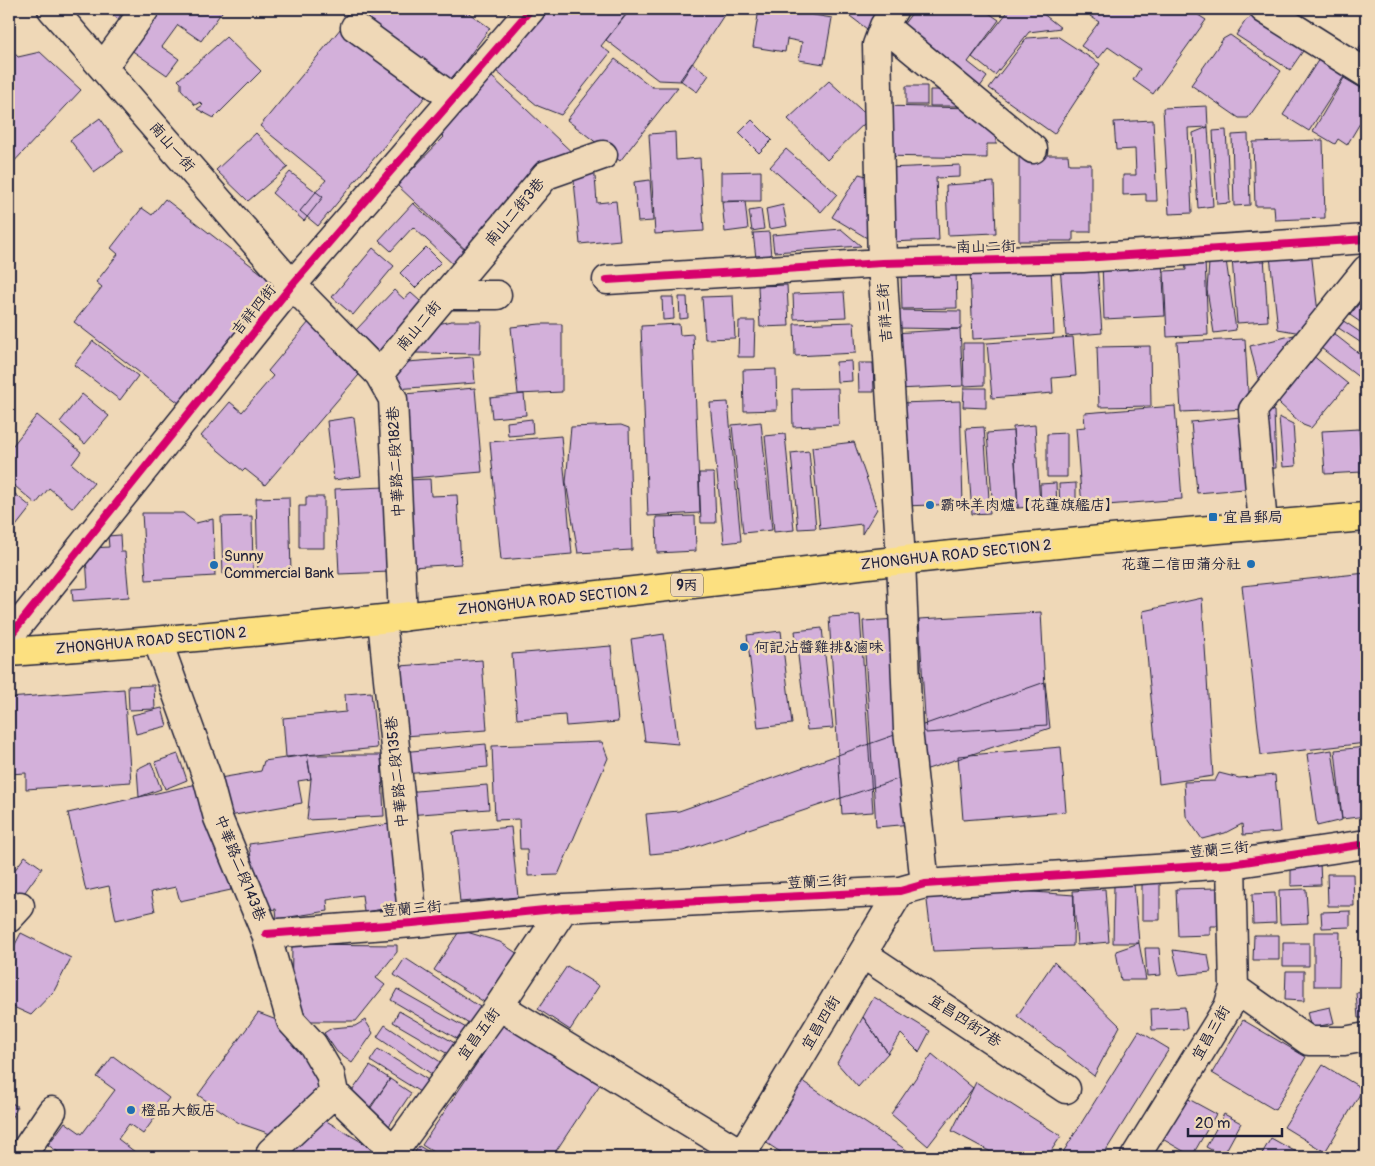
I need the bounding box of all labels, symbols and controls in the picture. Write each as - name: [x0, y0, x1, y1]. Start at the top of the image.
- street label: 南山一街: [145, 118, 199, 176]
- street label: 南山二街3巷: [481, 174, 549, 250]
- street label: 南山二街: [956, 237, 1016, 257]
- street label: 吉祥四街: [228, 281, 280, 339]
- street label: 吉祥三街: [873, 282, 897, 344]
- street label: 南山二街: [392, 297, 446, 355]
- street label: 中華路二段182巷: [384, 406, 408, 518]
- place label: 霸味羊肉爐【花蓮旗艦店】: [940, 496, 1120, 515]
- marker: 霸味羊肉爐【花蓮旗艦店】: [924, 499, 936, 511]
- place label: 宜昌郵局: [1223, 508, 1283, 527]
- marker: 宜昌郵局: [1207, 511, 1219, 523]
- street label: ZHONGHUA ROAD SECTION 2: [860, 536, 1052, 574]
- place label: Sunny Commercial Bank: [224, 547, 335, 583]
- place label: 花蓮二信田蒲分社: [1121, 555, 1241, 574]
- marker: 花蓮二信田蒲分社: [1245, 558, 1257, 570]
- marker: Sunny Commercial Bank: [208, 559, 220, 571]
- road number: 9丙: [671, 574, 703, 596]
- street label: ZHONGHUA ROAD SECTION 2: [457, 581, 649, 619]
- street label: ZHONGHUA ROAD SECTION 2: [55, 623, 247, 659]
- place label: 何記沾醬雞排&滷味: [754, 638, 883, 657]
- marker: 何記沾醬雞排&滷味: [738, 641, 750, 653]
- street label: 中華路二段135巷: [382, 715, 412, 829]
- street label: 中華路二段143巷: [210, 812, 270, 924]
- street label: 荳蘭三街: [1188, 837, 1250, 863]
- street label: 荳蘭三街: [787, 871, 847, 893]
- street label: 荳蘭三街: [381, 897, 443, 921]
- street label: 宜昌四街7巷: [925, 990, 1005, 1052]
- street label: 宜昌四街: [797, 992, 845, 1054]
- street label: 宜昌三街: [1188, 1002, 1234, 1064]
- street label: 宜昌五街: [454, 1004, 504, 1064]
- place label: 橙品大飯店: [141, 1101, 216, 1120]
- marker: 橙品大飯店: [125, 1104, 137, 1116]
- scale bar: [1188, 1106, 1281, 1138]
- text: 20 m: [1195, 1114, 1230, 1133]

